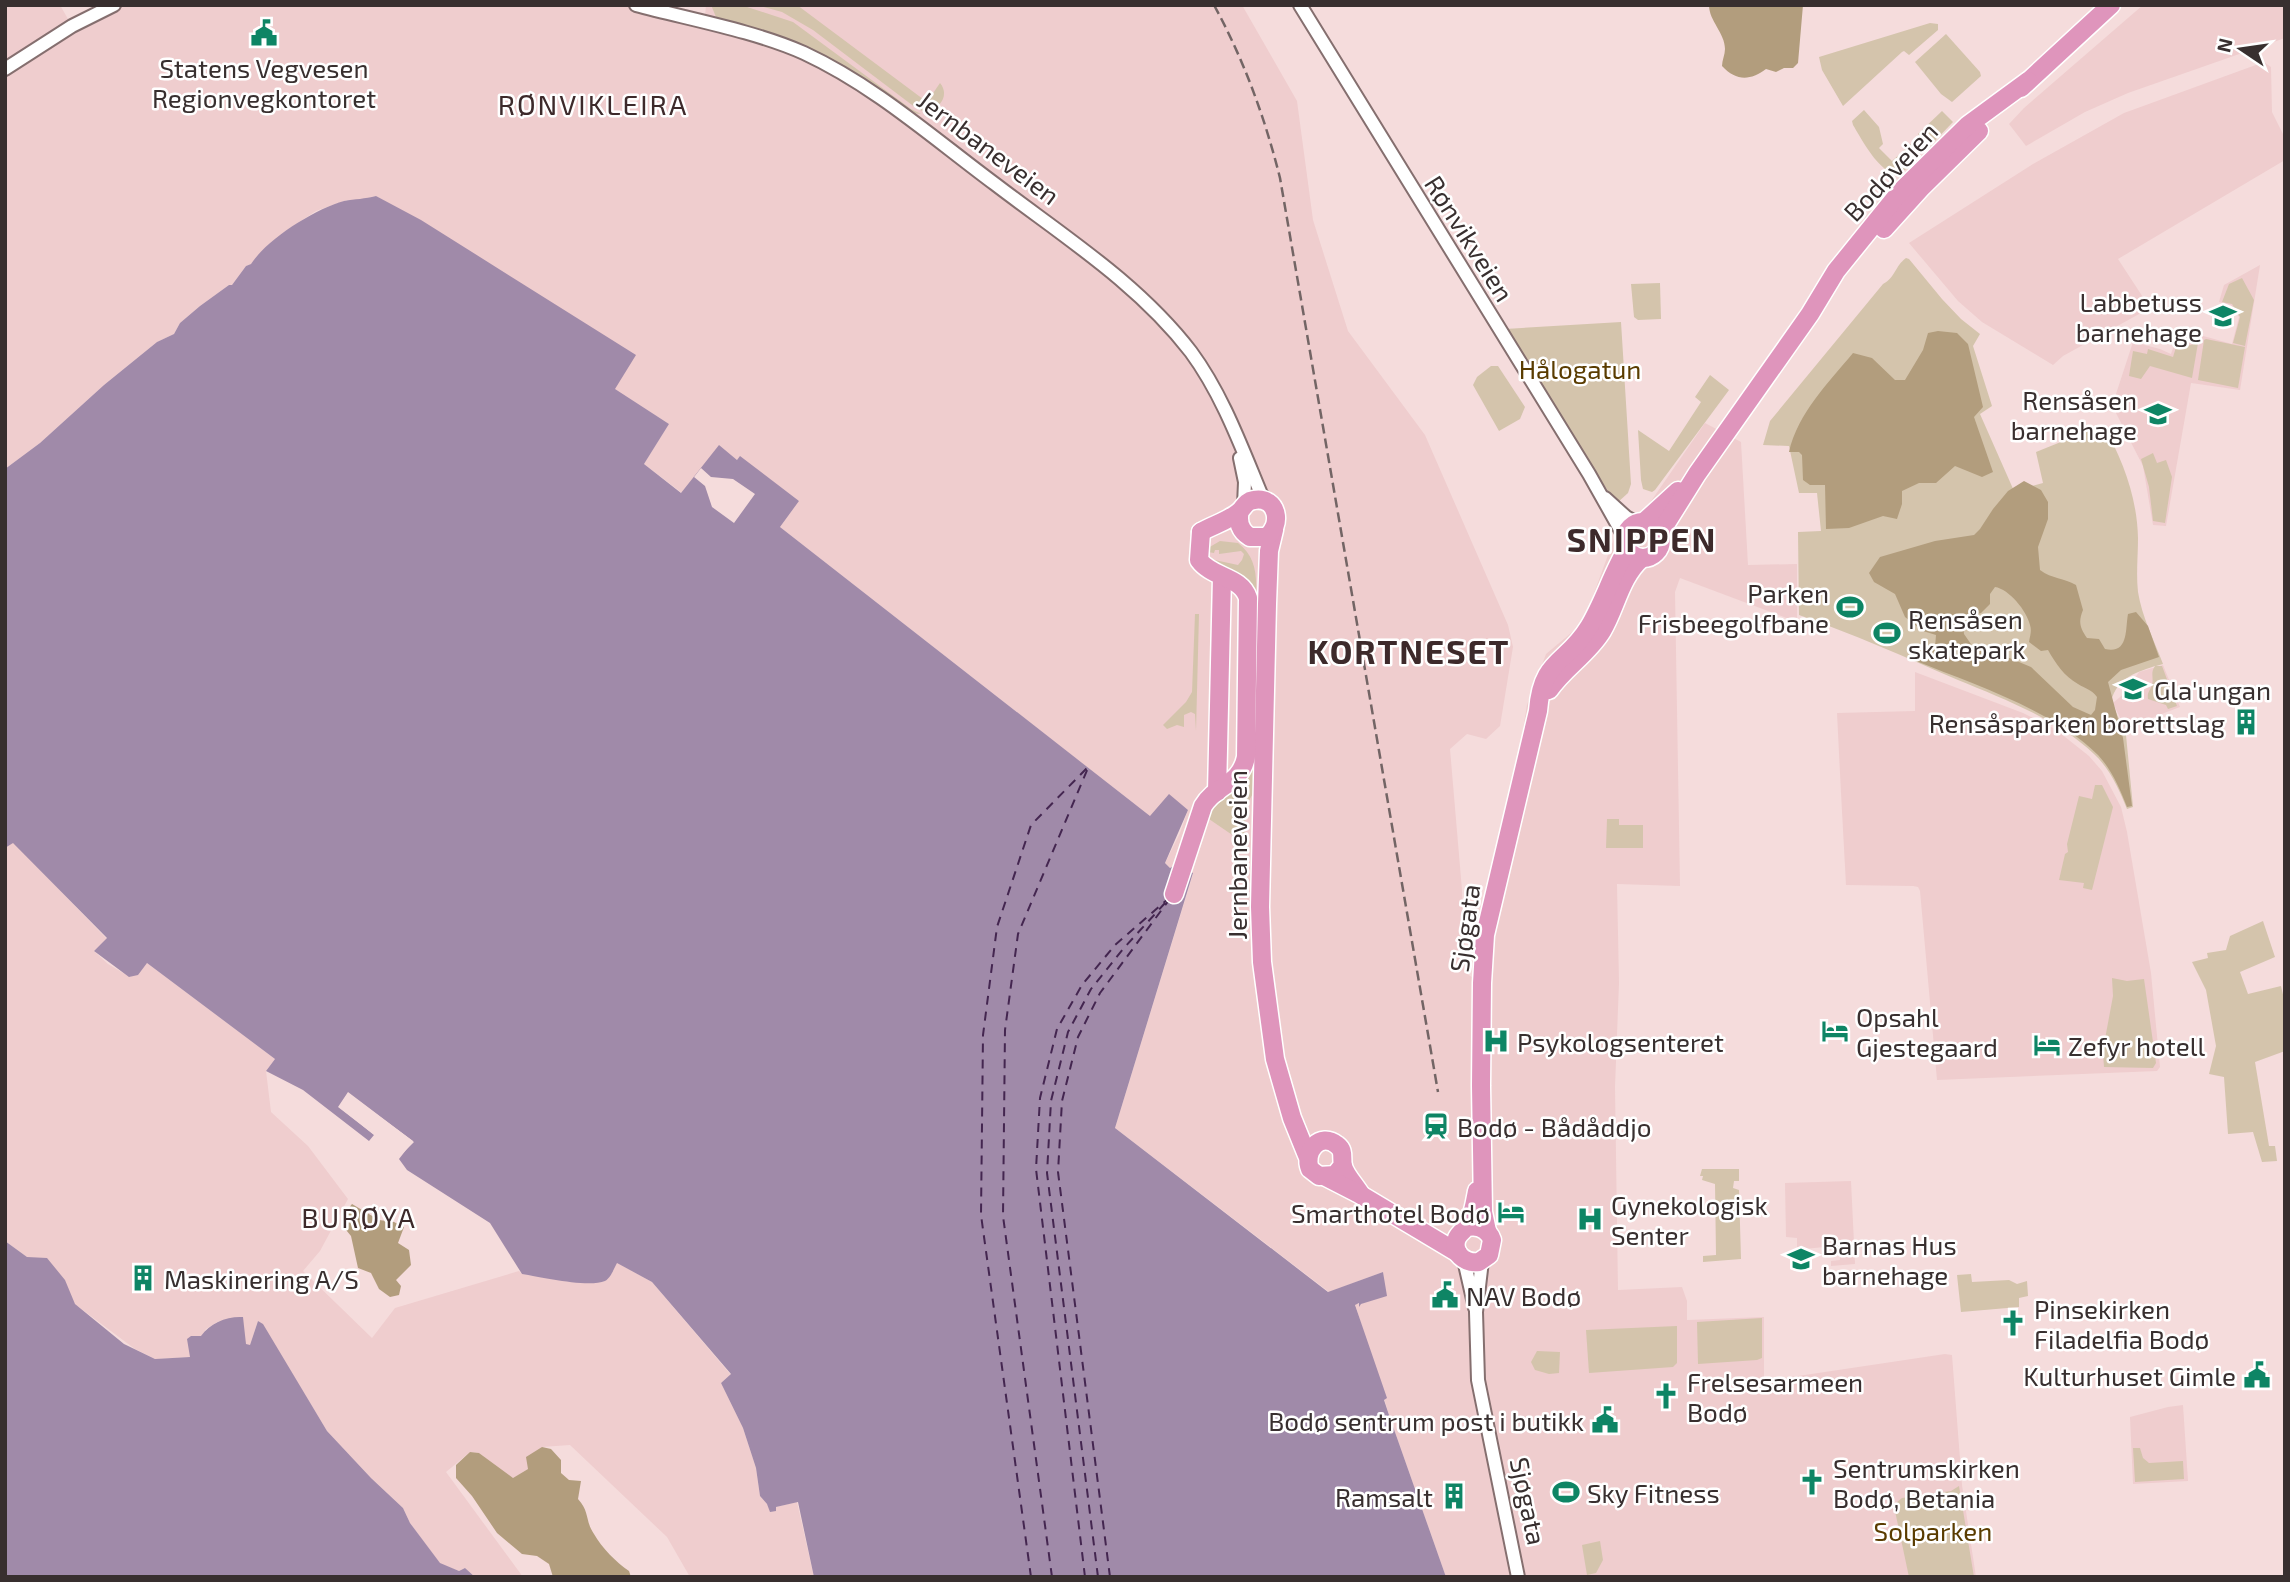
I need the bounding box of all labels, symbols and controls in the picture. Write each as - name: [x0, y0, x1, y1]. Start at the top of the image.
- north arrow: [2206, 14, 2276, 84]
- public building icon: Statens Vegvesen Regionvegkontoret: [249, 18, 279, 48]
- text: N: [2211, 36, 2237, 54]
- place label: Statens Vegvesen Regionvegkontoret: [152, 52, 376, 113]
- street label: Jernbaneveien: [912, 84, 1066, 210]
- district label: RØNVIKLEIRA: [498, 87, 688, 121]
- street label: Bodøveien: [1836, 115, 1944, 227]
- street label: Rønvikveien: [1419, 169, 1521, 307]
- place label: Labbetuss barnehage: [2076, 286, 2202, 347]
- school or university icon: Labbetuss barnehage: [2208, 301, 2238, 331]
- park label: Hålogatun: [1519, 353, 1641, 384]
- place label: Rensåsen barnehage: [2011, 384, 2137, 445]
- school or university icon: Rensåsen barnehage: [2143, 399, 2173, 429]
- district label: SNIPPEN: [1567, 519, 1717, 559]
- place label: Parken Frisbeegolfbane: [1638, 577, 1829, 638]
- sports icon: Parken Frisbeegolfbane: [1835, 592, 1865, 622]
- place label: Rensåsen skatepark: [1908, 603, 2026, 664]
- sports icon: Rensåsen skatepark: [1872, 618, 1902, 648]
- district label: KORTNESET: [1308, 631, 1510, 671]
- school or university icon: Gla'ungan: [2118, 674, 2148, 704]
- place label: Gla'ungan: [2154, 674, 2271, 705]
- place label: Rensåsparken borettslag: [1929, 707, 2225, 738]
- building icon: Rensåsparken borettslag: [2231, 707, 2261, 737]
- street label: Jernbaneveien: [1221, 770, 1252, 940]
- street label: Sjøgata: [1442, 882, 1486, 974]
- place label: Opsahl Gjestegaard: [1856, 1001, 1998, 1062]
- hotel icon: Opsahl Gjestegaard: [1820, 1016, 1850, 1046]
- hospital icon: Psykologsenteret: [1481, 1026, 1511, 1056]
- place label: Psykologsenteret: [1517, 1026, 1724, 1057]
- hotel icon: Zefyr hotell: [2032, 1030, 2062, 1060]
- place label: Zefyr hotell: [2068, 1030, 2205, 1061]
- station icon: Bodø - Bådåddjo: [1421, 1111, 1451, 1141]
- place label: Bodø - Bådåddjo: [1457, 1111, 1651, 1142]
- place label: Gynekologisk Senter: [1611, 1189, 1768, 1250]
- place label: Smarthotel Bodø: [1291, 1197, 1490, 1228]
- hotel icon: Smarthotel Bodø: [1496, 1197, 1526, 1227]
- district label: BURØYA: [301, 1200, 417, 1234]
- hospital icon: Gynekologisk Senter: [1575, 1204, 1605, 1234]
- place label: Barnas Hus barnehage: [1822, 1229, 1957, 1290]
- school or university icon: Barnas Hus barnehage: [1786, 1244, 1816, 1274]
- building icon: Maskinering A/S: [128, 1263, 158, 1293]
- place label: Maskinering A/S: [164, 1263, 359, 1294]
- public building icon: NAV Bodø: [1430, 1280, 1460, 1310]
- place label: NAV Bodø: [1466, 1280, 1581, 1311]
- place label: Pinsekirken Filadelfia Bodø: [2034, 1293, 2209, 1354]
- church icon: Pinsekirken Filadelfia Bodø: [1998, 1308, 2028, 1338]
- place label: Kulturhuset Gimle: [2023, 1360, 2236, 1391]
- public building icon: Kulturhuset Gimle: [2242, 1360, 2272, 1390]
- place label: Frelsesarmeen Bodø: [1687, 1366, 1863, 1427]
- church icon: Frelsesarmeen Bodø: [1651, 1381, 1681, 1411]
- place label: Bodø sentrum post i butikk: [1268, 1405, 1584, 1436]
- public building icon: Bodø sentrum post i butikk: [1590, 1405, 1620, 1435]
- place label: Sentrumskirken Bodø, Betania: [1833, 1452, 2020, 1513]
- street label: Sjøgata: [1505, 1454, 1553, 1548]
- church icon: Sentrumskirken Bodø, Betania: [1797, 1467, 1827, 1497]
- sports icon: Sky Fitness: [1551, 1477, 1581, 1507]
- place label: Sky Fitness: [1587, 1477, 1720, 1508]
- place label: Ramsalt: [1335, 1481, 1433, 1512]
- building icon: Ramsalt: [1439, 1481, 1469, 1511]
- park label: Solparken: [1874, 1515, 1992, 1546]

